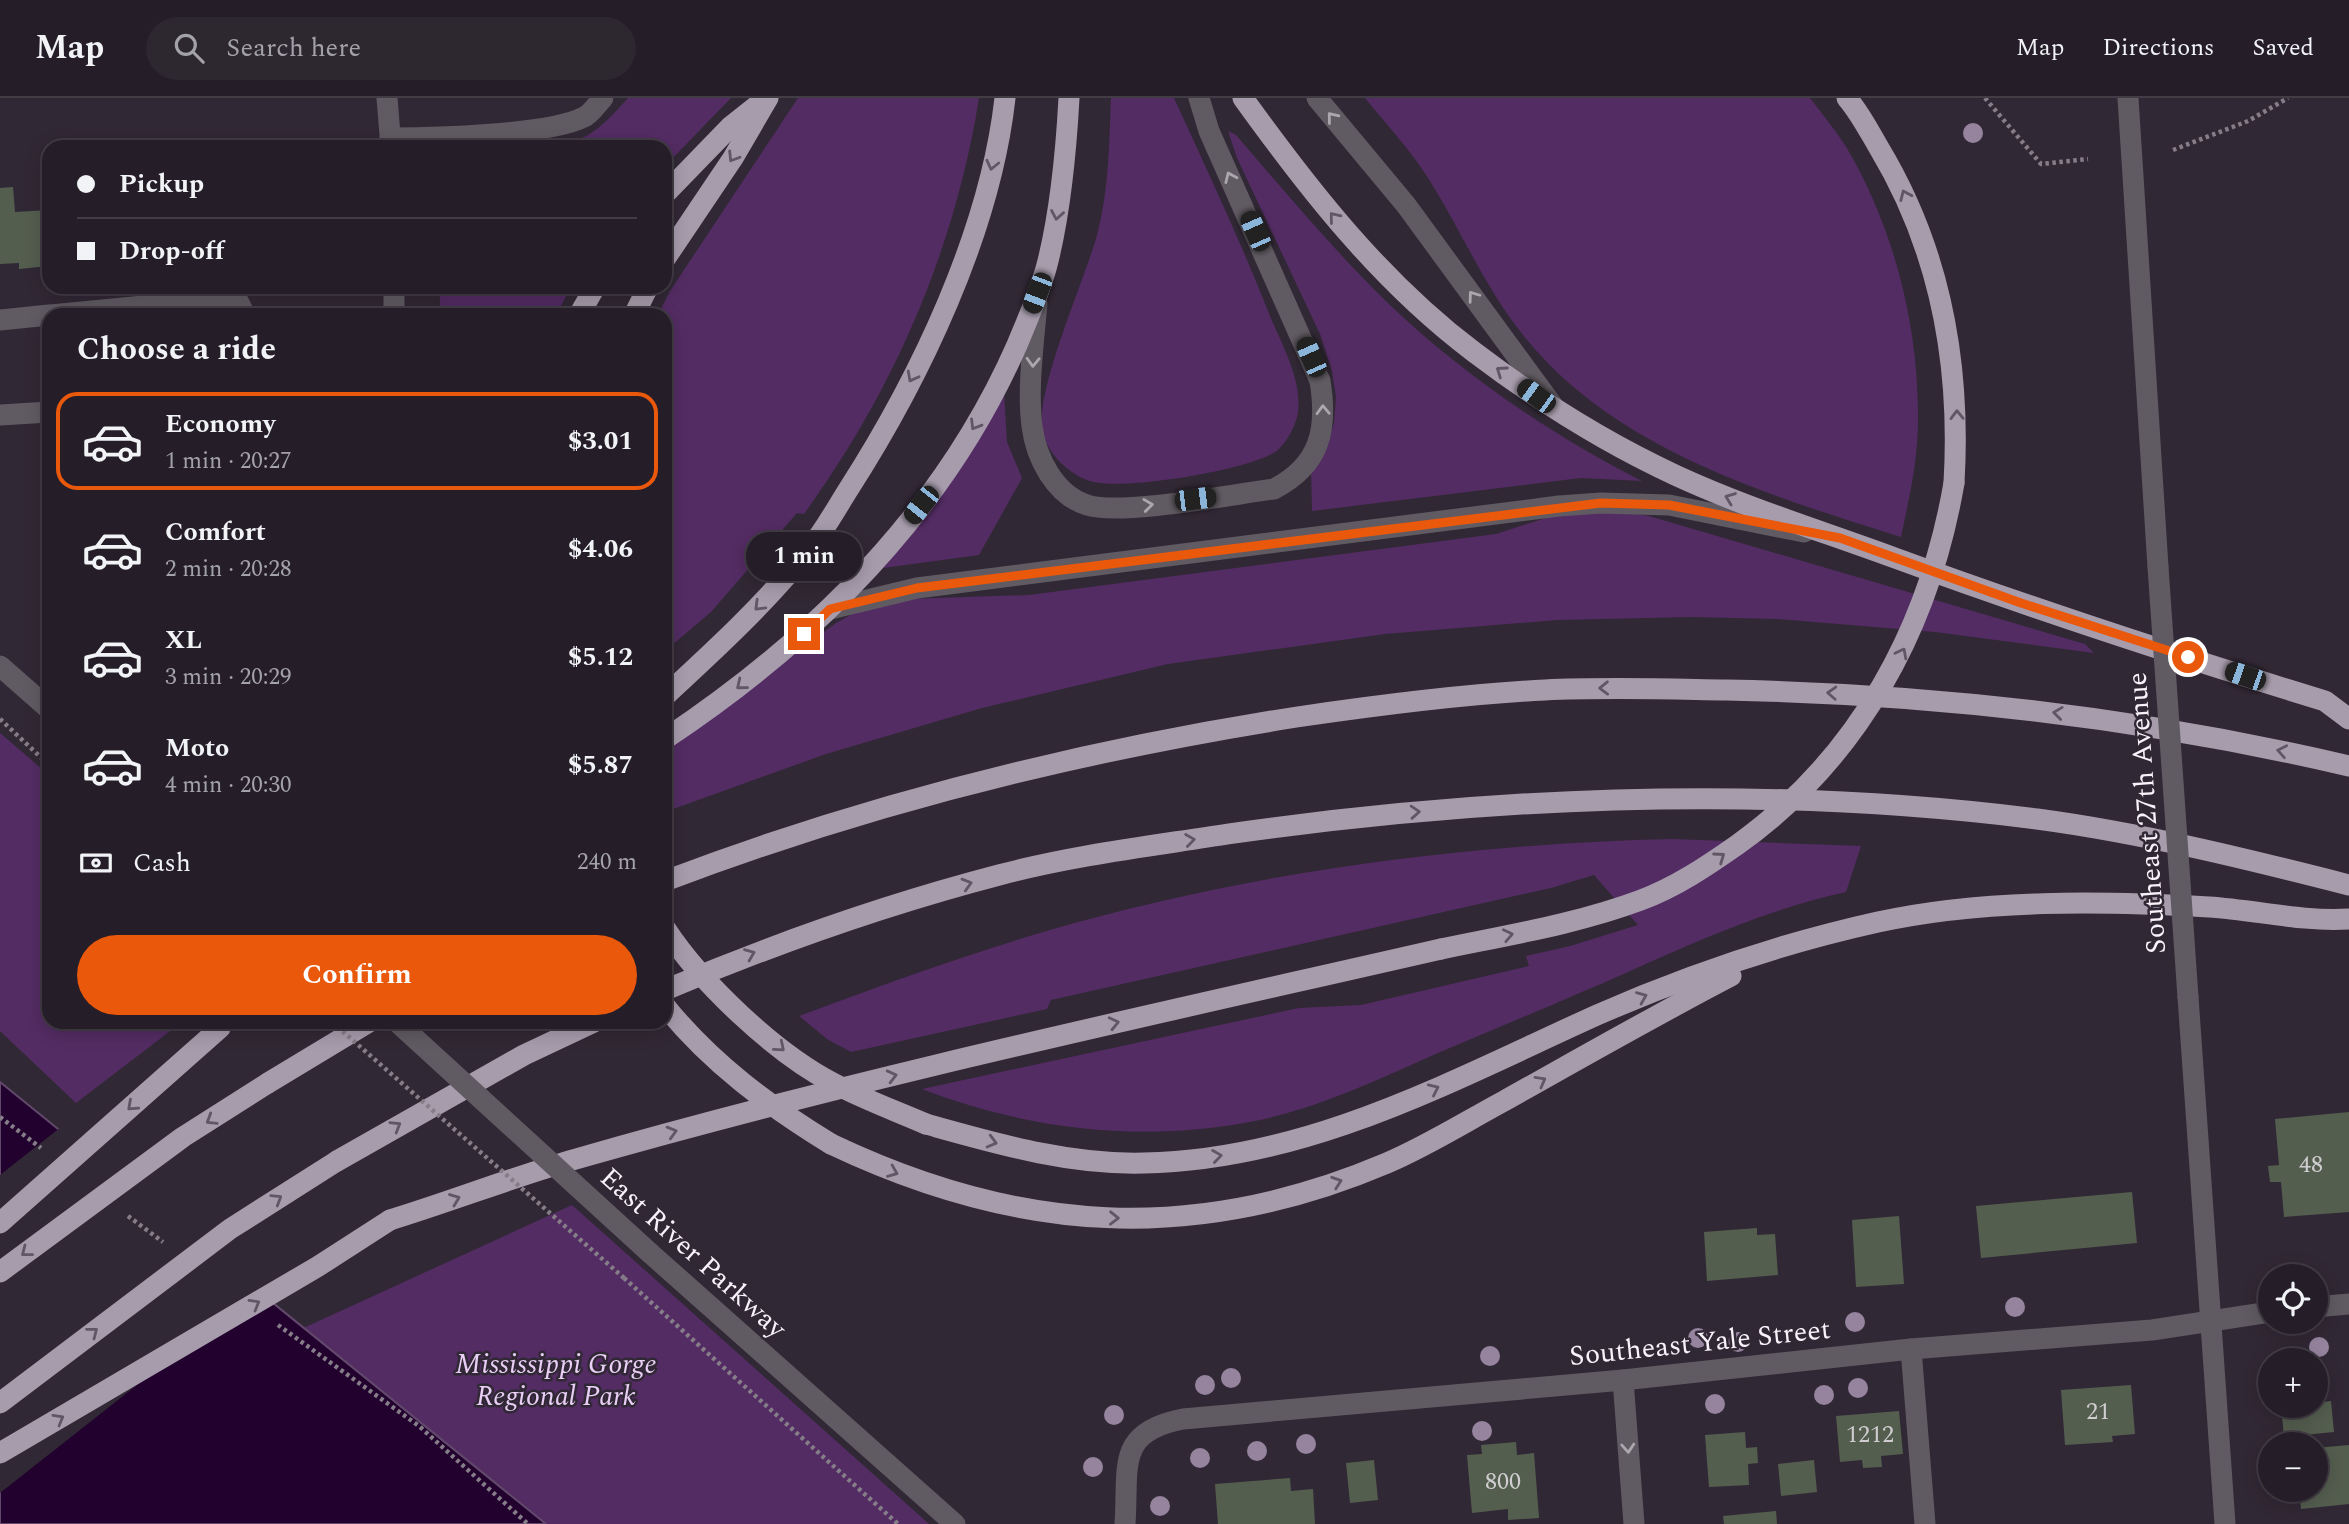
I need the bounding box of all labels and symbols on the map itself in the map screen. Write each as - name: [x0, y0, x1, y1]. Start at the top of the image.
- one-way arrow: [1328, 113, 1341, 125]
- one-way arrow: [729, 149, 742, 162]
- one-way arrow: [985, 159, 1000, 171]
- one-way arrow: [1224, 172, 1238, 184]
- one-way arrow: [1899, 190, 1913, 202]
- car: [1237, 208, 1274, 254]
- one-way arrow: [1050, 209, 1065, 221]
- one-way arrow: [1330, 213, 1343, 225]
- car: [1020, 270, 1055, 316]
- one-way arrow: [1469, 291, 1481, 304]
- car: [1293, 334, 1330, 380]
- one-way arrow: [1026, 356, 1041, 367]
- one-way arrow: [1496, 367, 1509, 379]
- one-way arrow: [907, 370, 920, 382]
- car: [1513, 375, 1560, 417]
- one-way arrow: [1316, 404, 1331, 415]
- one-way arrow: [1949, 409, 1964, 420]
- one-way arrow: [971, 418, 984, 431]
- car: [900, 482, 943, 528]
- car: [1173, 486, 1218, 512]
- one-way arrow: [1725, 492, 1737, 506]
- one-way arrow: [1142, 497, 1154, 512]
- callout: 1 min: [746, 532, 862, 582]
- one-way arrow: [755, 598, 768, 611]
- route end: [788, 618, 820, 650]
- route start: [2172, 641, 2204, 673]
- one-way arrow: [1893, 648, 1907, 660]
- car: [2222, 659, 2269, 693]
- street label: Southeast 27th Avenue: [2116, 671, 2178, 955]
- one-way arrow: [736, 676, 749, 689]
- one-way arrow: [1598, 680, 1609, 696]
- one-way arrow: [1826, 686, 1837, 701]
- one-way arrow: [2052, 705, 2064, 720]
- one-way arrow: [2276, 744, 2288, 759]
- one-way arrow: [1410, 805, 1421, 820]
- one-way arrow: [1184, 832, 1195, 847]
- one-way arrow: [1712, 853, 1725, 865]
- one-way arrow: [960, 878, 972, 892]
- one-way arrow: [1502, 928, 1514, 943]
- one-way arrow: [744, 949, 756, 963]
- one-way arrow: [1635, 992, 1647, 1006]
- one-way arrow: [1108, 1017, 1120, 1032]
- one-way arrow: [772, 1039, 785, 1051]
- one-way arrow: [886, 1070, 898, 1084]
- one-way arrow: [1533, 1076, 1546, 1089]
- one-way arrow: [1426, 1083, 1439, 1097]
- one-way arrow: [127, 1098, 140, 1110]
- one-way arrow: [205, 1111, 218, 1124]
- one-way arrow: [388, 1121, 401, 1134]
- one-way arrow: [666, 1126, 678, 1141]
- one-way arrow: [986, 1134, 998, 1148]
- house number: 48: [2299, 1147, 2323, 1183]
- one-way arrow: [1212, 1148, 1223, 1163]
- street label: East River Parkway: [590, 1157, 797, 1350]
- one-way arrow: [886, 1164, 898, 1178]
- one-way arrow: [1331, 1176, 1343, 1190]
- one-way arrow: [270, 1194, 283, 1207]
- one-way arrow: [448, 1194, 460, 1208]
- one-way arrow: [1109, 1211, 1120, 1226]
- one-way arrow: [21, 1244, 34, 1257]
- one-way arrow: [248, 1299, 261, 1312]
- street label: Southeast Yale Street: [1567, 1308, 1833, 1378]
- one-way arrow: [85, 1327, 98, 1340]
- park label: Mississippi Gorge Regional Park: [455, 1343, 657, 1418]
- house number: 21: [2086, 1394, 2110, 1430]
- one-way arrow: [51, 1414, 64, 1427]
- house number: 1212: [1846, 1417, 1894, 1453]
- one-way arrow: [1620, 1443, 1635, 1454]
- house number: 800: [1485, 1464, 1521, 1500]

